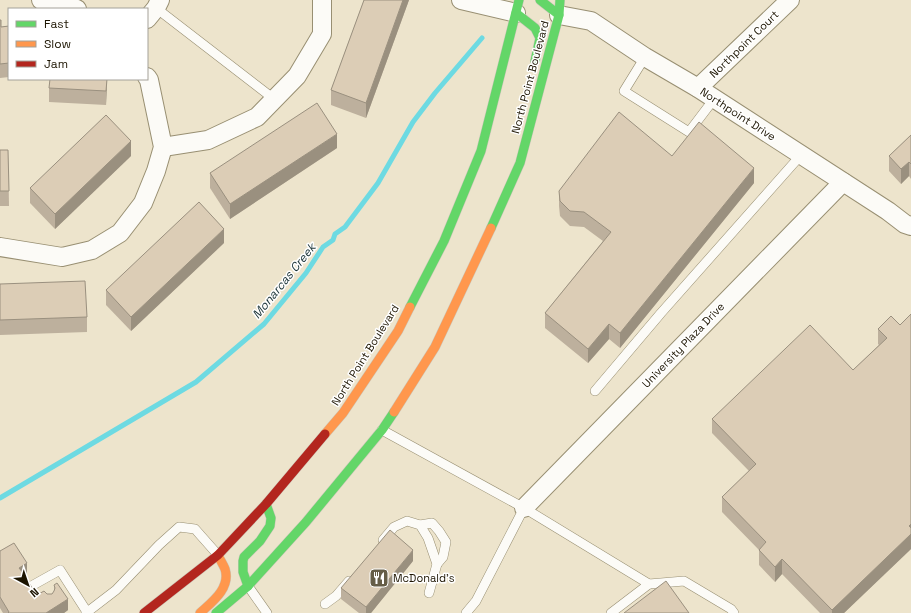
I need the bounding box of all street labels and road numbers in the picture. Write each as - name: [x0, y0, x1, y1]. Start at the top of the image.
- street label: Northpoint Court: [706, 7, 782, 81]
- street label: North Point Boulevard: [508, 19, 552, 135]
- street label: Northpoint Drive: [698, 84, 778, 144]
- street label: University Plaza Drive: [639, 300, 727, 390]
- street label: North Point Boulevard: [328, 302, 402, 408]

